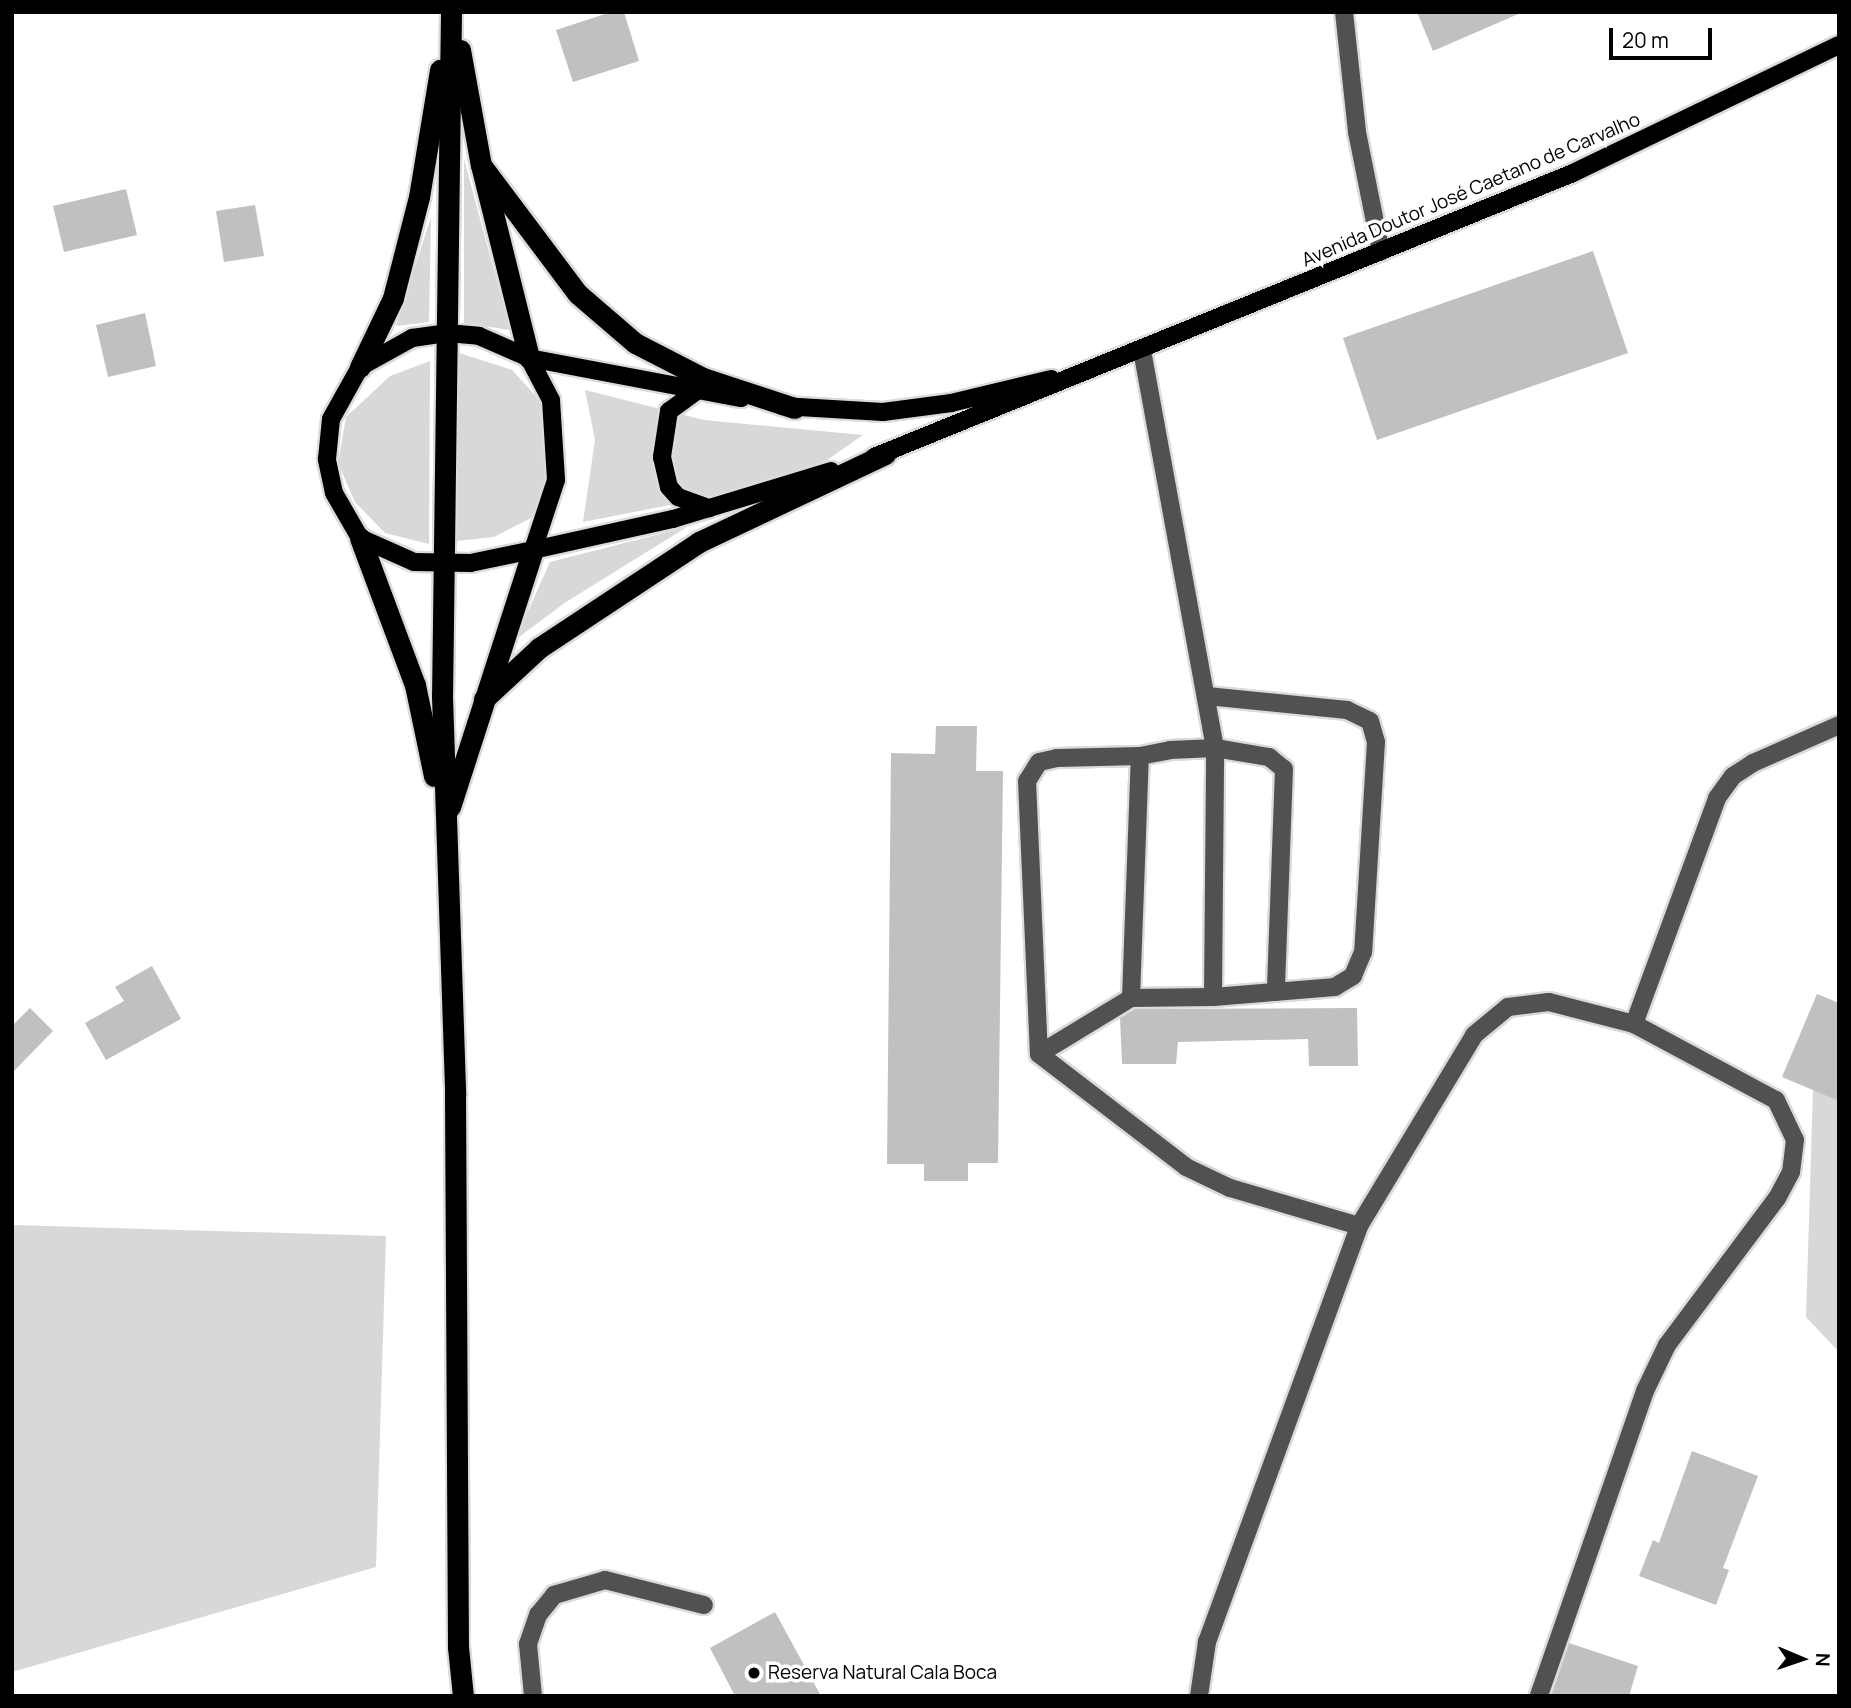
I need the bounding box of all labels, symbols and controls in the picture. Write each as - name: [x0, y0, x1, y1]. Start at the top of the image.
- scale bar: [1613, 14, 1716, 58]
- text: 20 m: [1622, 26, 1669, 54]
- street label: Avenida Doutor José Caetano de Carvalho: [1298, 108, 1644, 272]
- north arrow: [1767, 1624, 1837, 1694]
- text: N: [1810, 1652, 1836, 1667]
- place label: Reserva Natural Cala Boca: [768, 1662, 997, 1684]
- marker: Reserva Natural Cala Boca: [746, 1665, 762, 1681]

